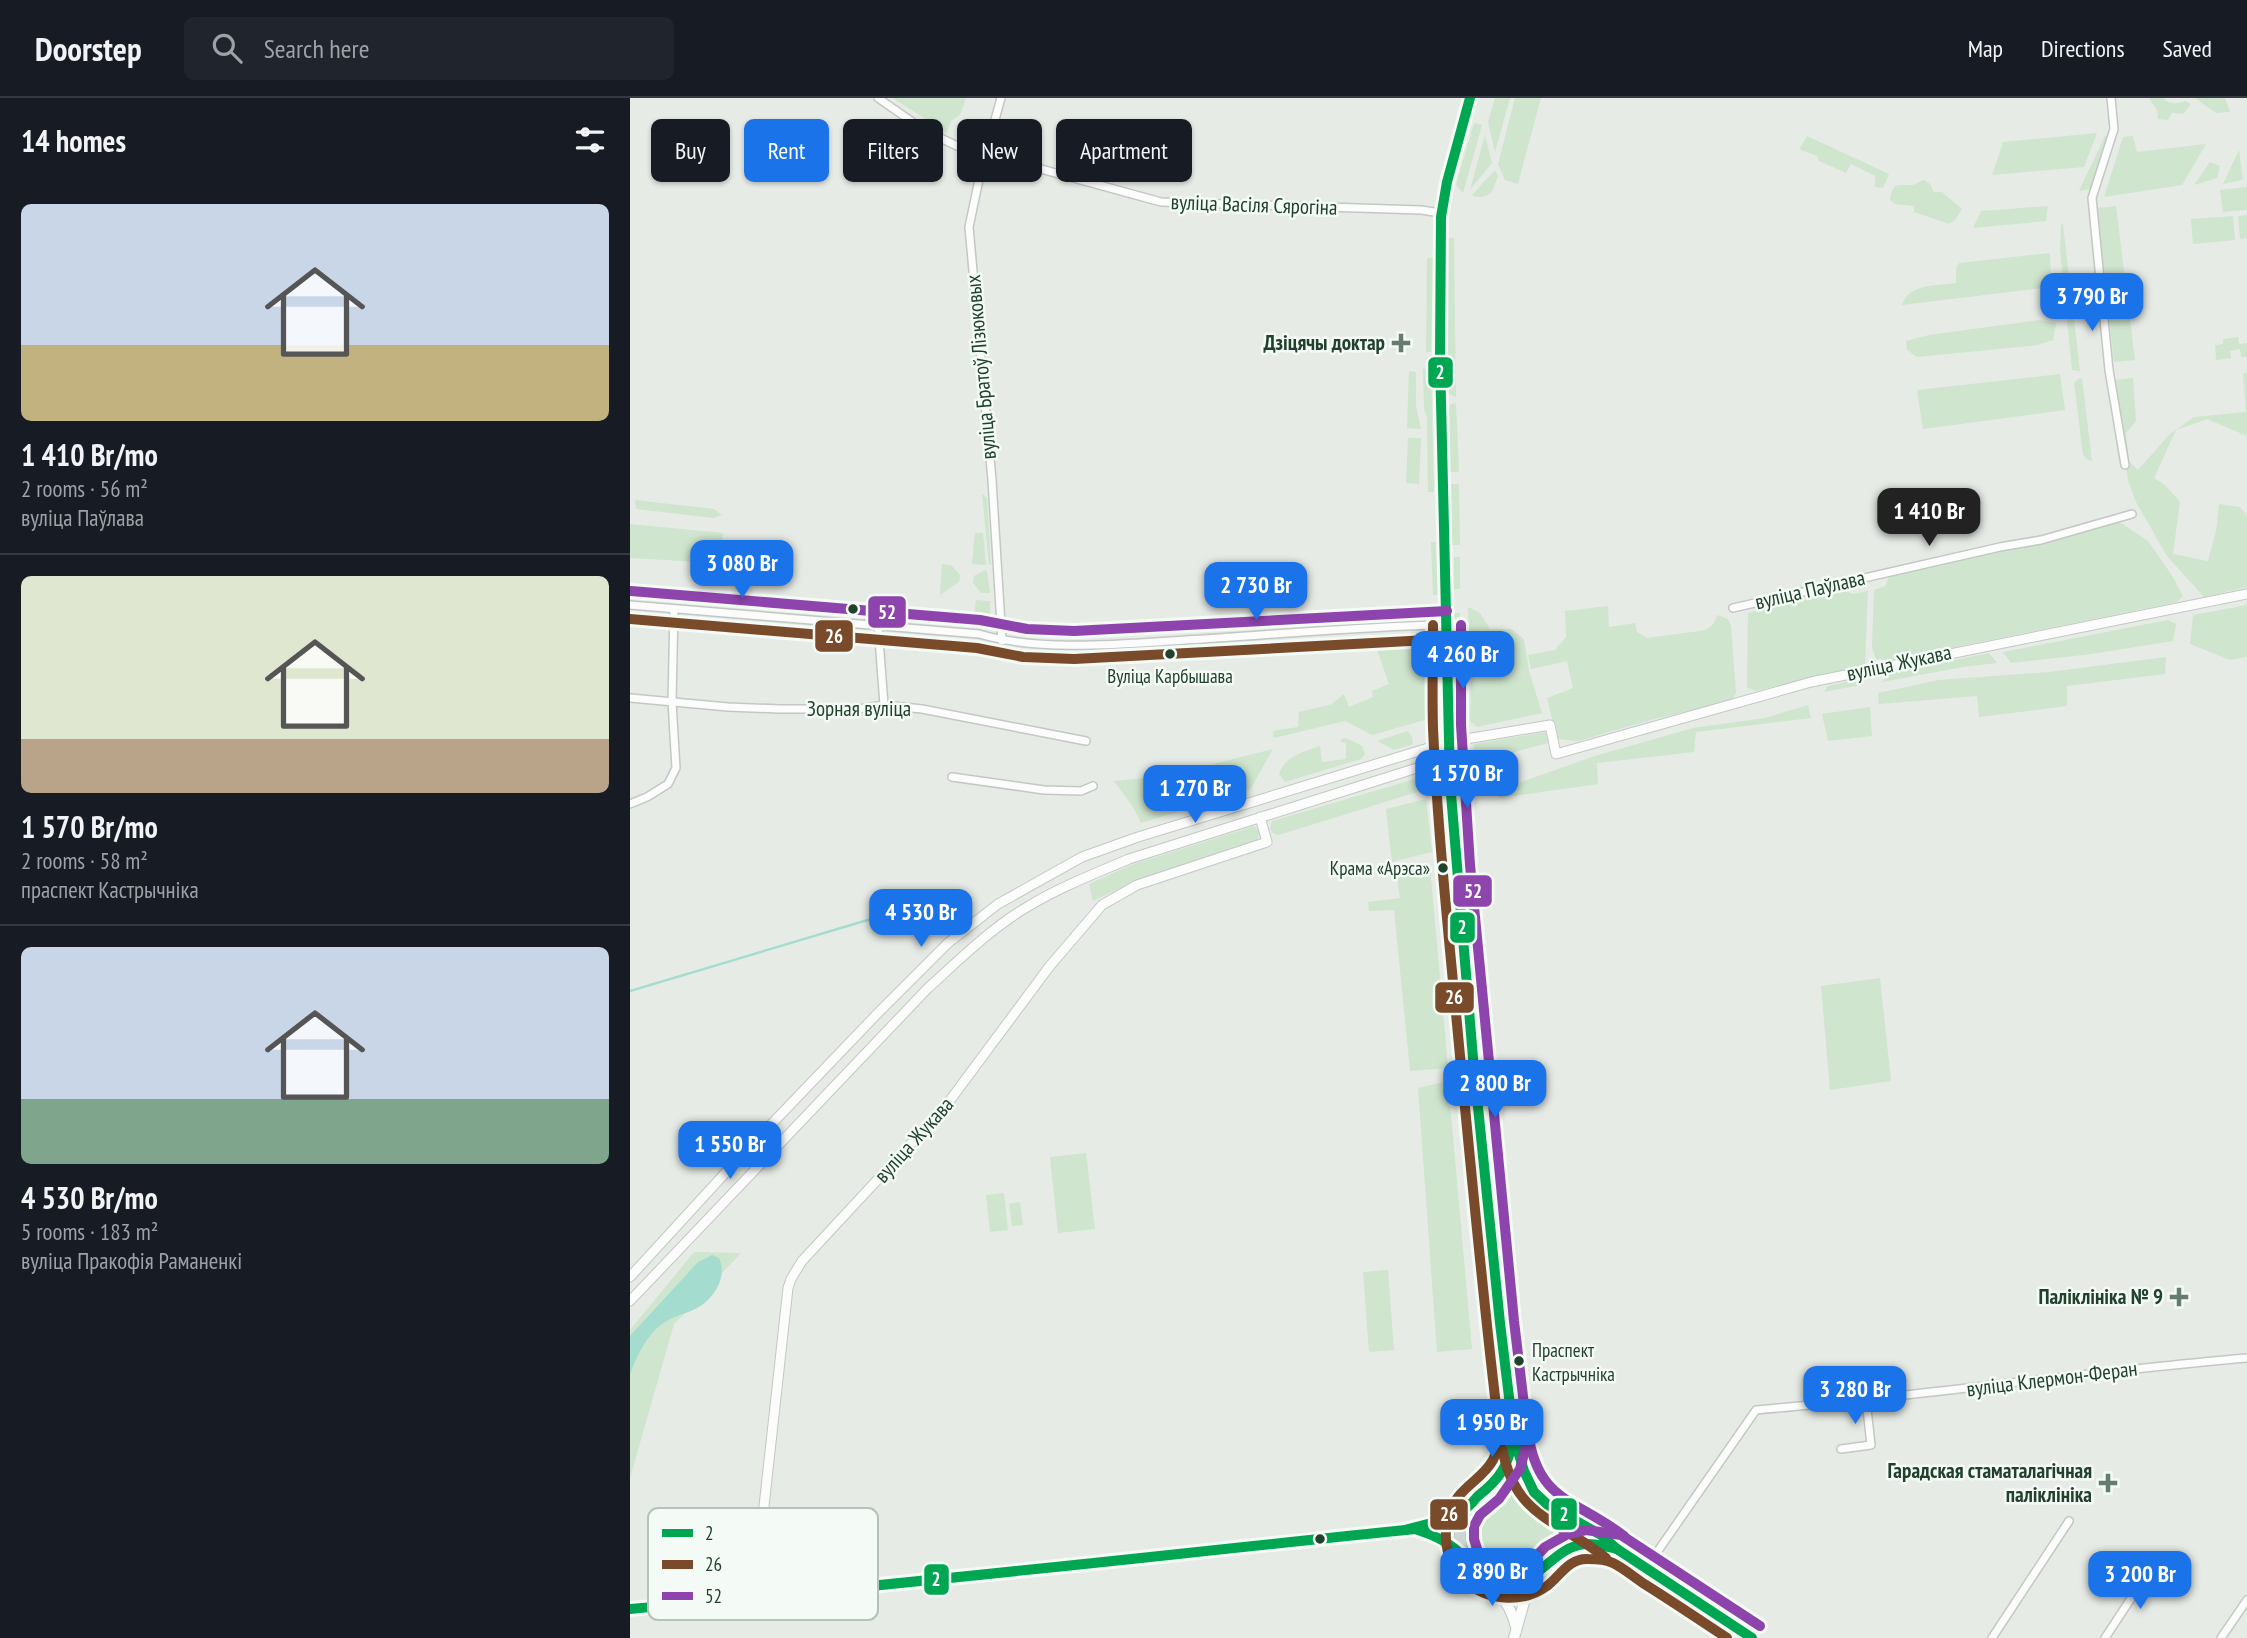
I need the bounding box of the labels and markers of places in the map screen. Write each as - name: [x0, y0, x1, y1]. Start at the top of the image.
- pin: 3 790 Br: [2020, 274, 2164, 333]
- place label: Дзіцячы доктар: [1263, 329, 1385, 356]
- marker: Дзіцячы доктар: [1391, 333, 1411, 353]
- pin: 1 410 Br: [1857, 489, 2001, 548]
- pin: 3 080 Br: [670, 540, 814, 600]
- pin: 2 730 Br: [1184, 562, 1328, 622]
- unlabelled marker: [846, 602, 860, 616]
- pin: 4 260 Br: [1391, 632, 1535, 691]
- marker: Вуліца Карбышава: [1163, 647, 1177, 661]
- place label: Вуліца Карбышава: [1107, 664, 1233, 688]
- pin: 1 570 Br: [1395, 750, 1539, 810]
- pin: 1 270 Br: [1123, 766, 1267, 825]
- place label: Крама «Арэса»: [1330, 856, 1430, 880]
- marker: Крама «Арэса»: [1436, 861, 1450, 875]
- pin: 4 530 Br: [849, 890, 993, 949]
- pin: 2 800 Br: [1423, 1060, 1567, 1120]
- pin: 1 550 Br: [658, 1122, 802, 1181]
- place label: Паліклініка № 9: [2038, 1283, 2163, 1310]
- marker: Паліклініка № 9: [2169, 1287, 2189, 1307]
- place label: Праспект Кастрычніка: [1532, 1338, 1615, 1386]
- marker: Праспект Кастрычніка: [1512, 1354, 1526, 1368]
- pin: 3 280 Br: [1783, 1366, 1927, 1426]
- pin: 1 950 Br: [1420, 1400, 1564, 1459]
- place label: Гарадская стаматалагічная паліклініка: [1887, 1457, 2092, 1508]
- marker: Гарадская стаматалагічная паліклініка: [2098, 1473, 2118, 1493]
- unlabelled marker: [1313, 1532, 1327, 1546]
- pin: 2 890 Br: [1420, 1548, 1564, 1608]
- pin: 3 200 Br: [2068, 1552, 2212, 1611]

